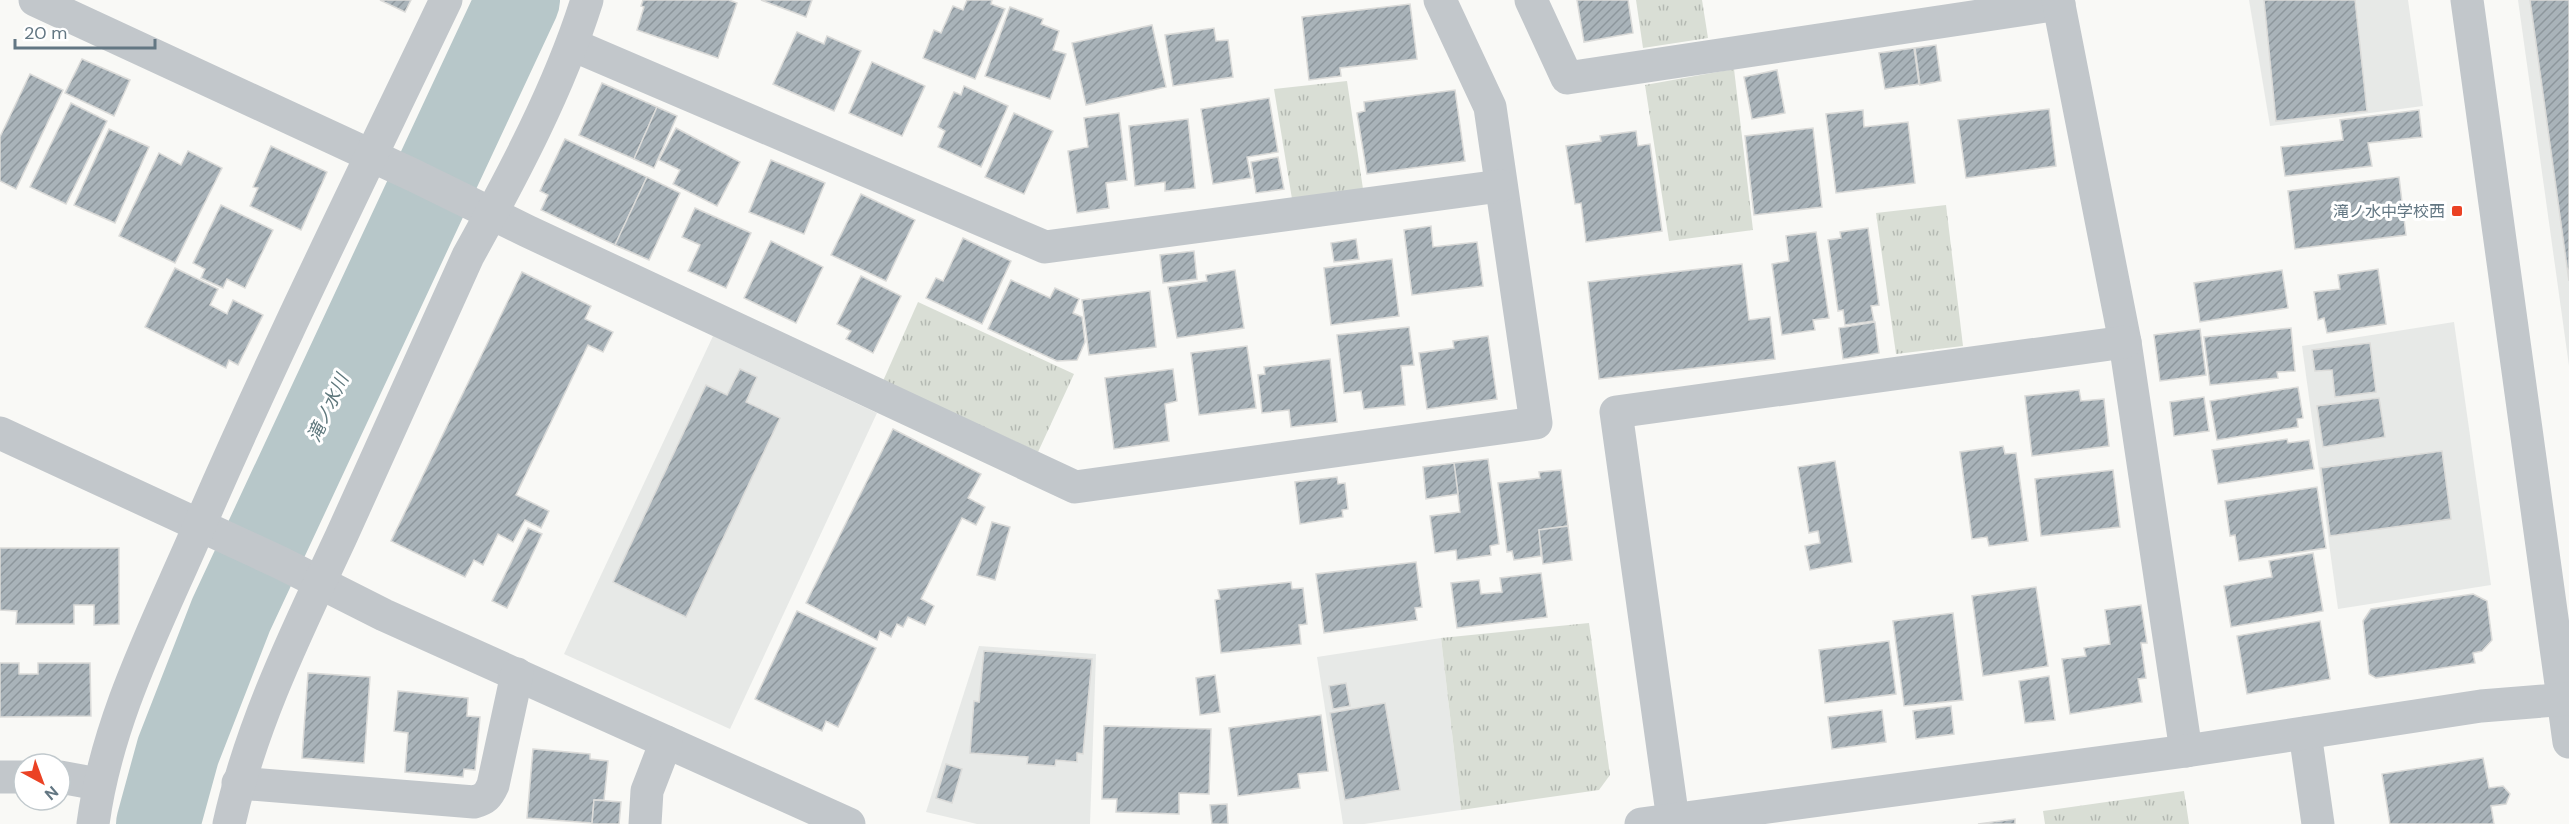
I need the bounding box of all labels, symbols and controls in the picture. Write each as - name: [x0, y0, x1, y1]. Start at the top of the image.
- scale bar: [15, 12, 154, 50]
- text: 20 m: [24, 21, 67, 45]
- place label: 滝ノ水中学校西: [2333, 201, 2445, 222]
- marker: 滝ノ水中学校西: [2450, 204, 2464, 218]
- water label: 滝ノ水川: [302, 368, 355, 446]
- north arrow: [12, 752, 72, 812]
- text: N: [40, 781, 63, 805]

